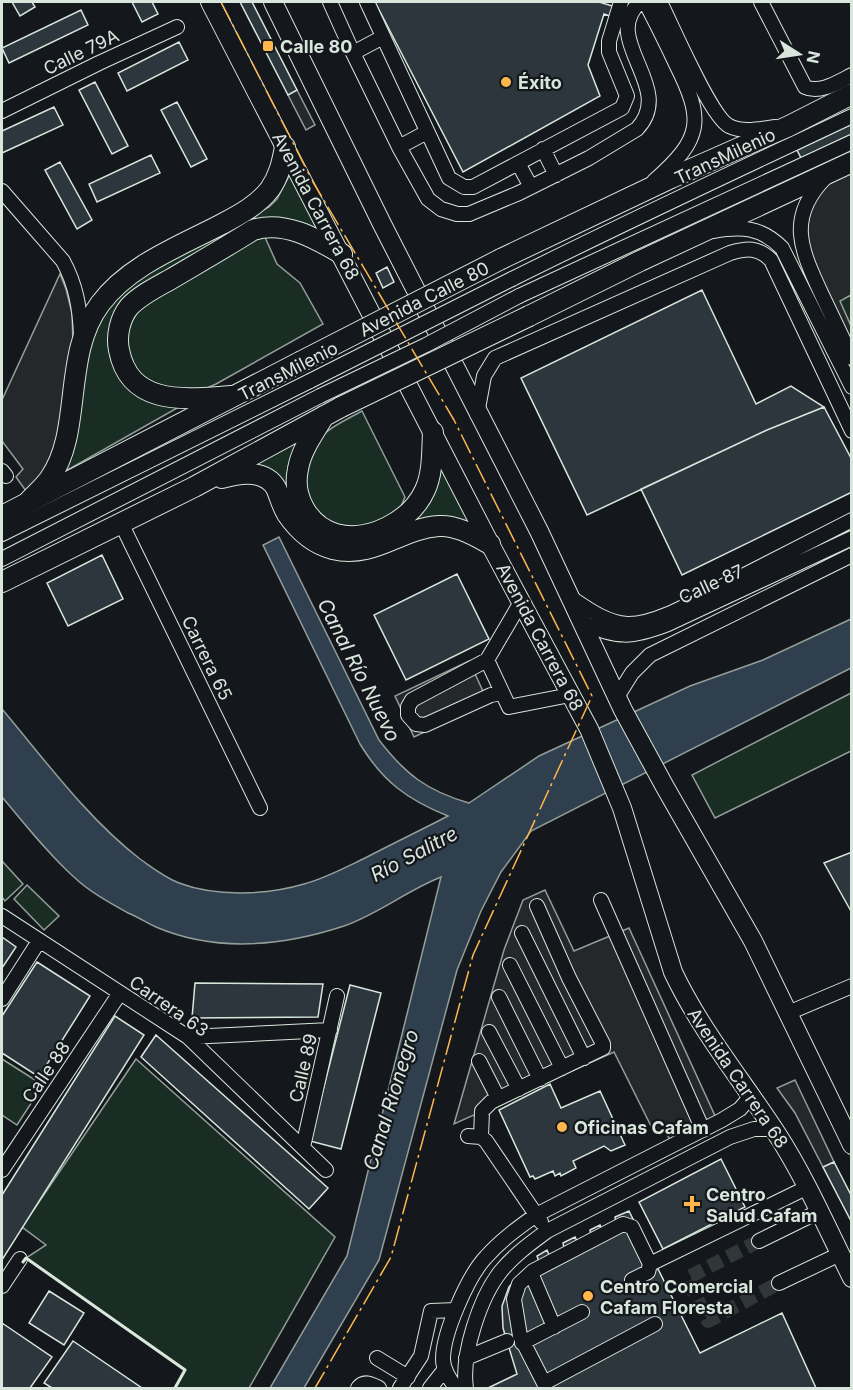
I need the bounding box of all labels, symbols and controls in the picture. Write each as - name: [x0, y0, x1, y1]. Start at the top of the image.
- north arrow: [769, 24, 829, 84]
- street label: Calle 79A: [40, 25, 122, 79]
- place label: Calle 80: [280, 36, 352, 57]
- marker: Calle 80: [261, 39, 275, 53]
- text: N: [803, 49, 825, 65]
- place label: Éxito: [518, 72, 562, 93]
- marker: Éxito: [499, 75, 513, 89]
- street label: TransMilenio: [671, 123, 779, 189]
- street label: Avenida Carrera 68: [268, 129, 364, 283]
- street label: Avenida Calle 80: [356, 257, 492, 341]
- street label: TransMilenio: [235, 337, 341, 405]
- street label: Avenida Carrera 68: [492, 560, 588, 714]
- street label: Calle 87: [675, 560, 747, 608]
- water label: Canal Río Nuevo: [313, 594, 405, 746]
- street label: Carrera 65: [178, 612, 236, 704]
- water label: Río Salitre: [366, 821, 462, 887]
- street label: Carrera 63: [125, 971, 213, 1041]
- street label: Avenida Carrera 68: [683, 1004, 793, 1152]
- water label: Canal Rionegro: [358, 1027, 424, 1173]
- street label: Calle 89: [285, 1032, 321, 1104]
- street label: Calle 88: [18, 1037, 74, 1107]
- place label: Oficinas Cafam: [574, 1117, 709, 1138]
- marker: Oficinas Cafam: [555, 1120, 569, 1134]
- place label: Centro Salud Cafam: [706, 1184, 817, 1226]
- marker: Centro Salud Cafam: [683, 1195, 701, 1213]
- place label: Centro Comercial Cafam Floresta: [600, 1276, 753, 1318]
- marker: Centro Comercial Cafam Floresta: [581, 1289, 595, 1303]

